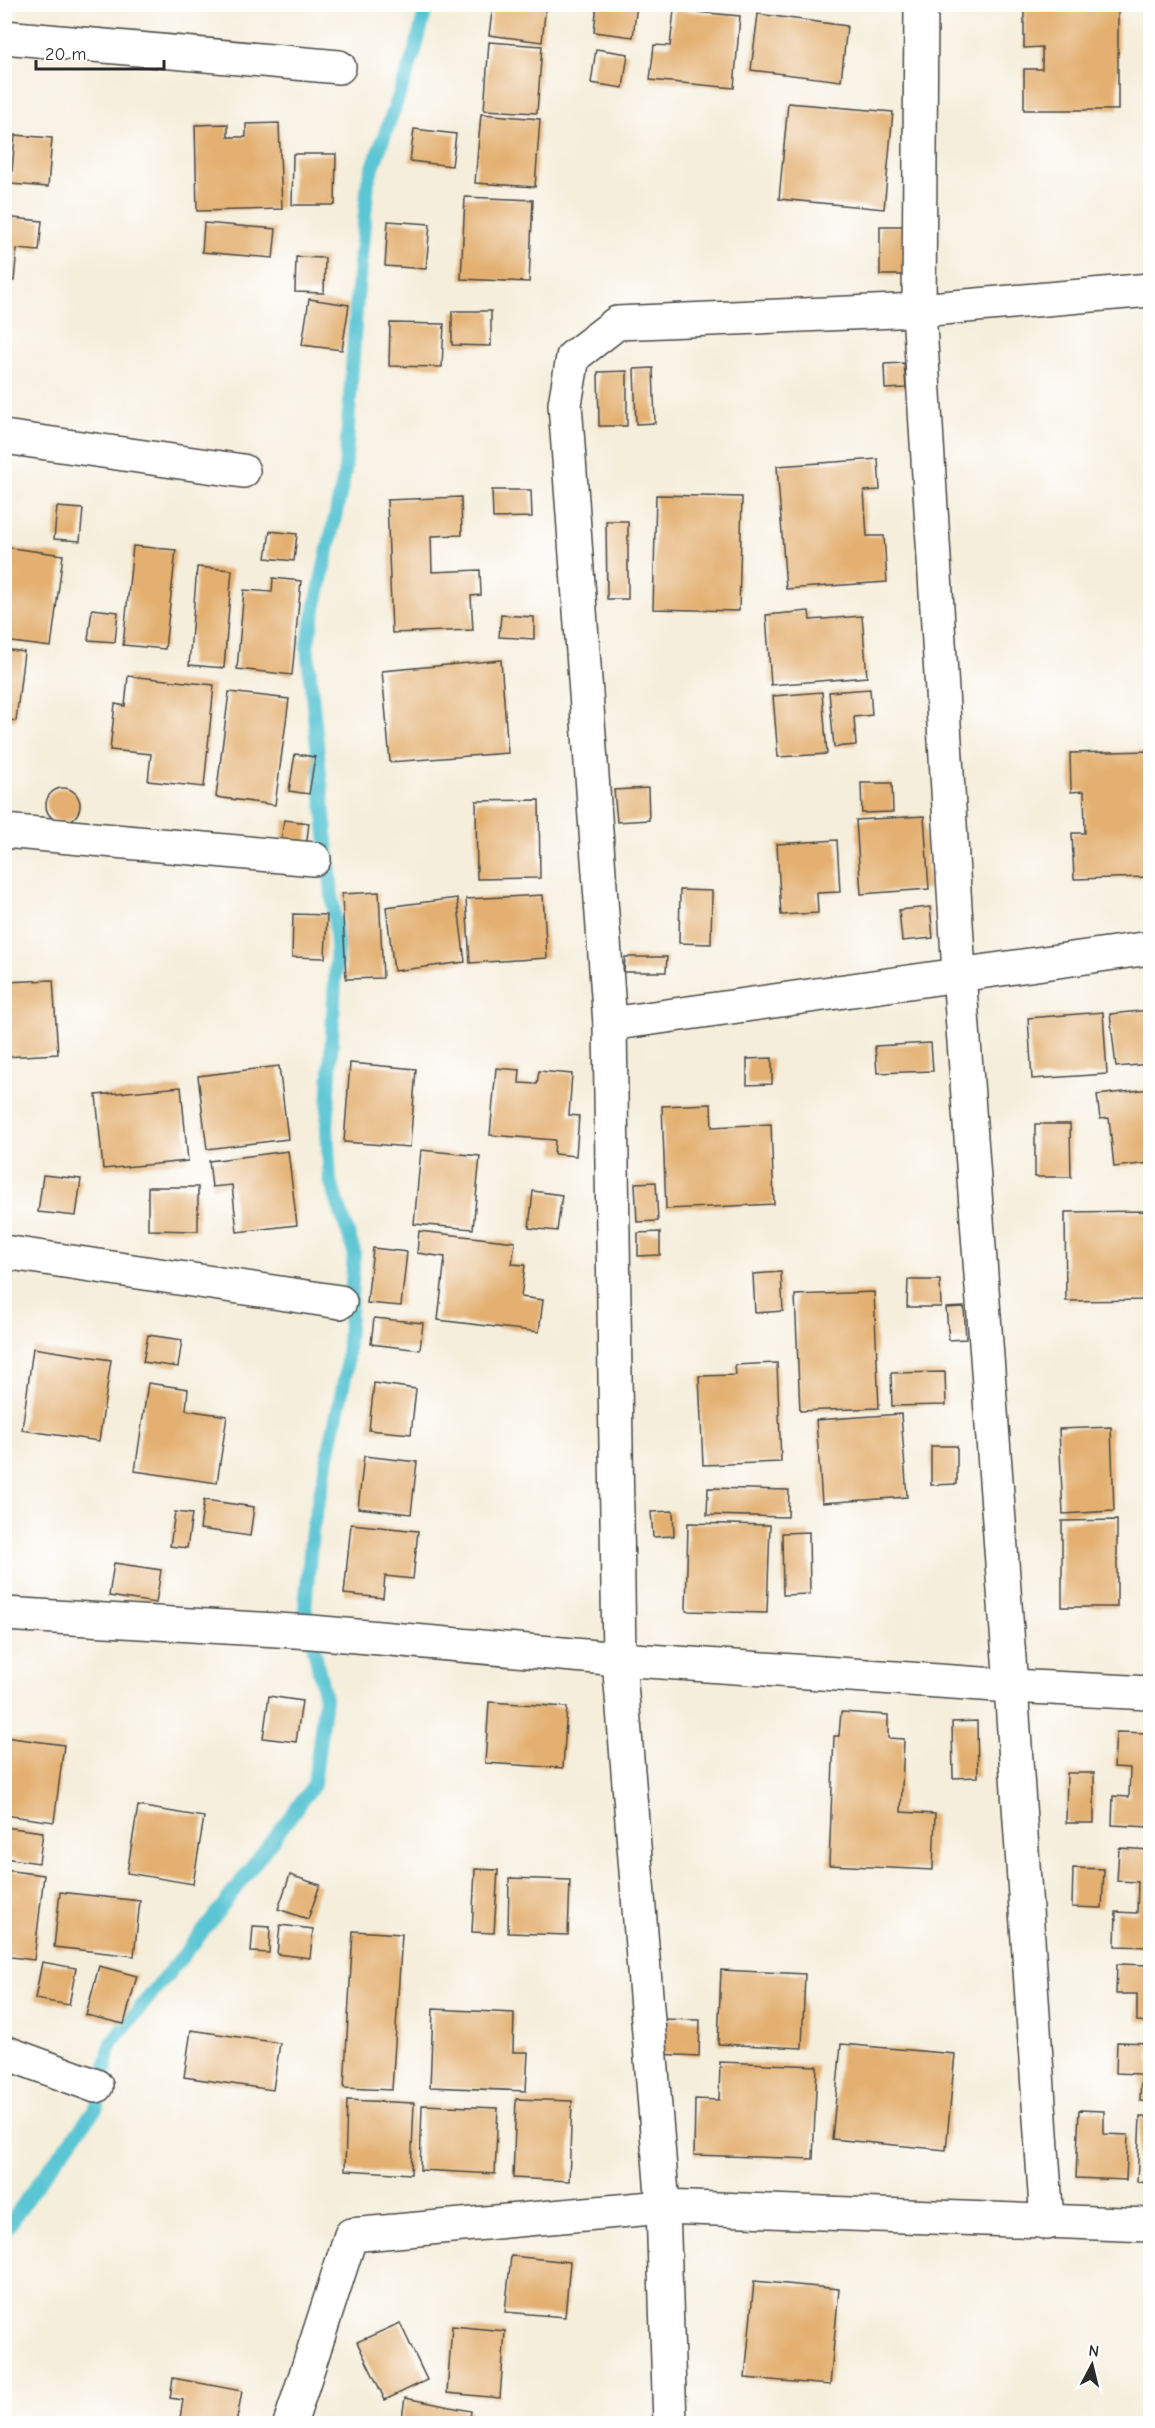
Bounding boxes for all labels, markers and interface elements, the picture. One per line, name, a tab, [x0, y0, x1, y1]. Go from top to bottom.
scale bar	[36, 33, 164, 71]
text: 20 m	[45, 44, 86, 65]
north arrow	[1062, 2335, 1122, 2395]
text: N	[1087, 2342, 1100, 2361]

